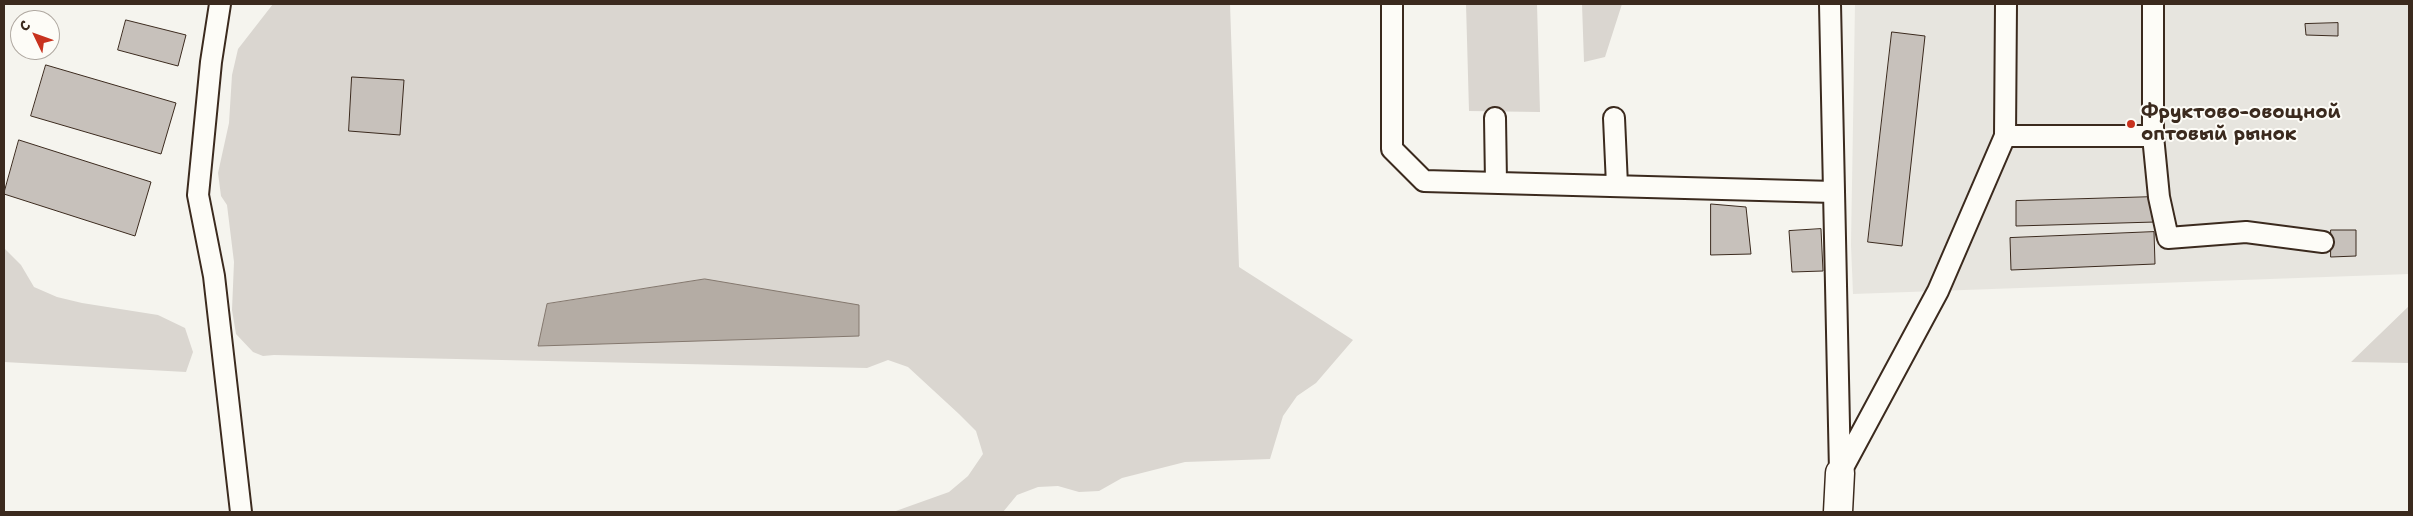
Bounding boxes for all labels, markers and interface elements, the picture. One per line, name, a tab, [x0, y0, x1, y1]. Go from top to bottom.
north arrow	[10, 10, 60, 60]
text: С	[15, 16, 34, 35]
place label: Фруктово-овощной оптовый рынок	[2141, 102, 2341, 146]
marker: Фруктово-овощной оптовый рынок	[2125, 118, 2137, 130]

